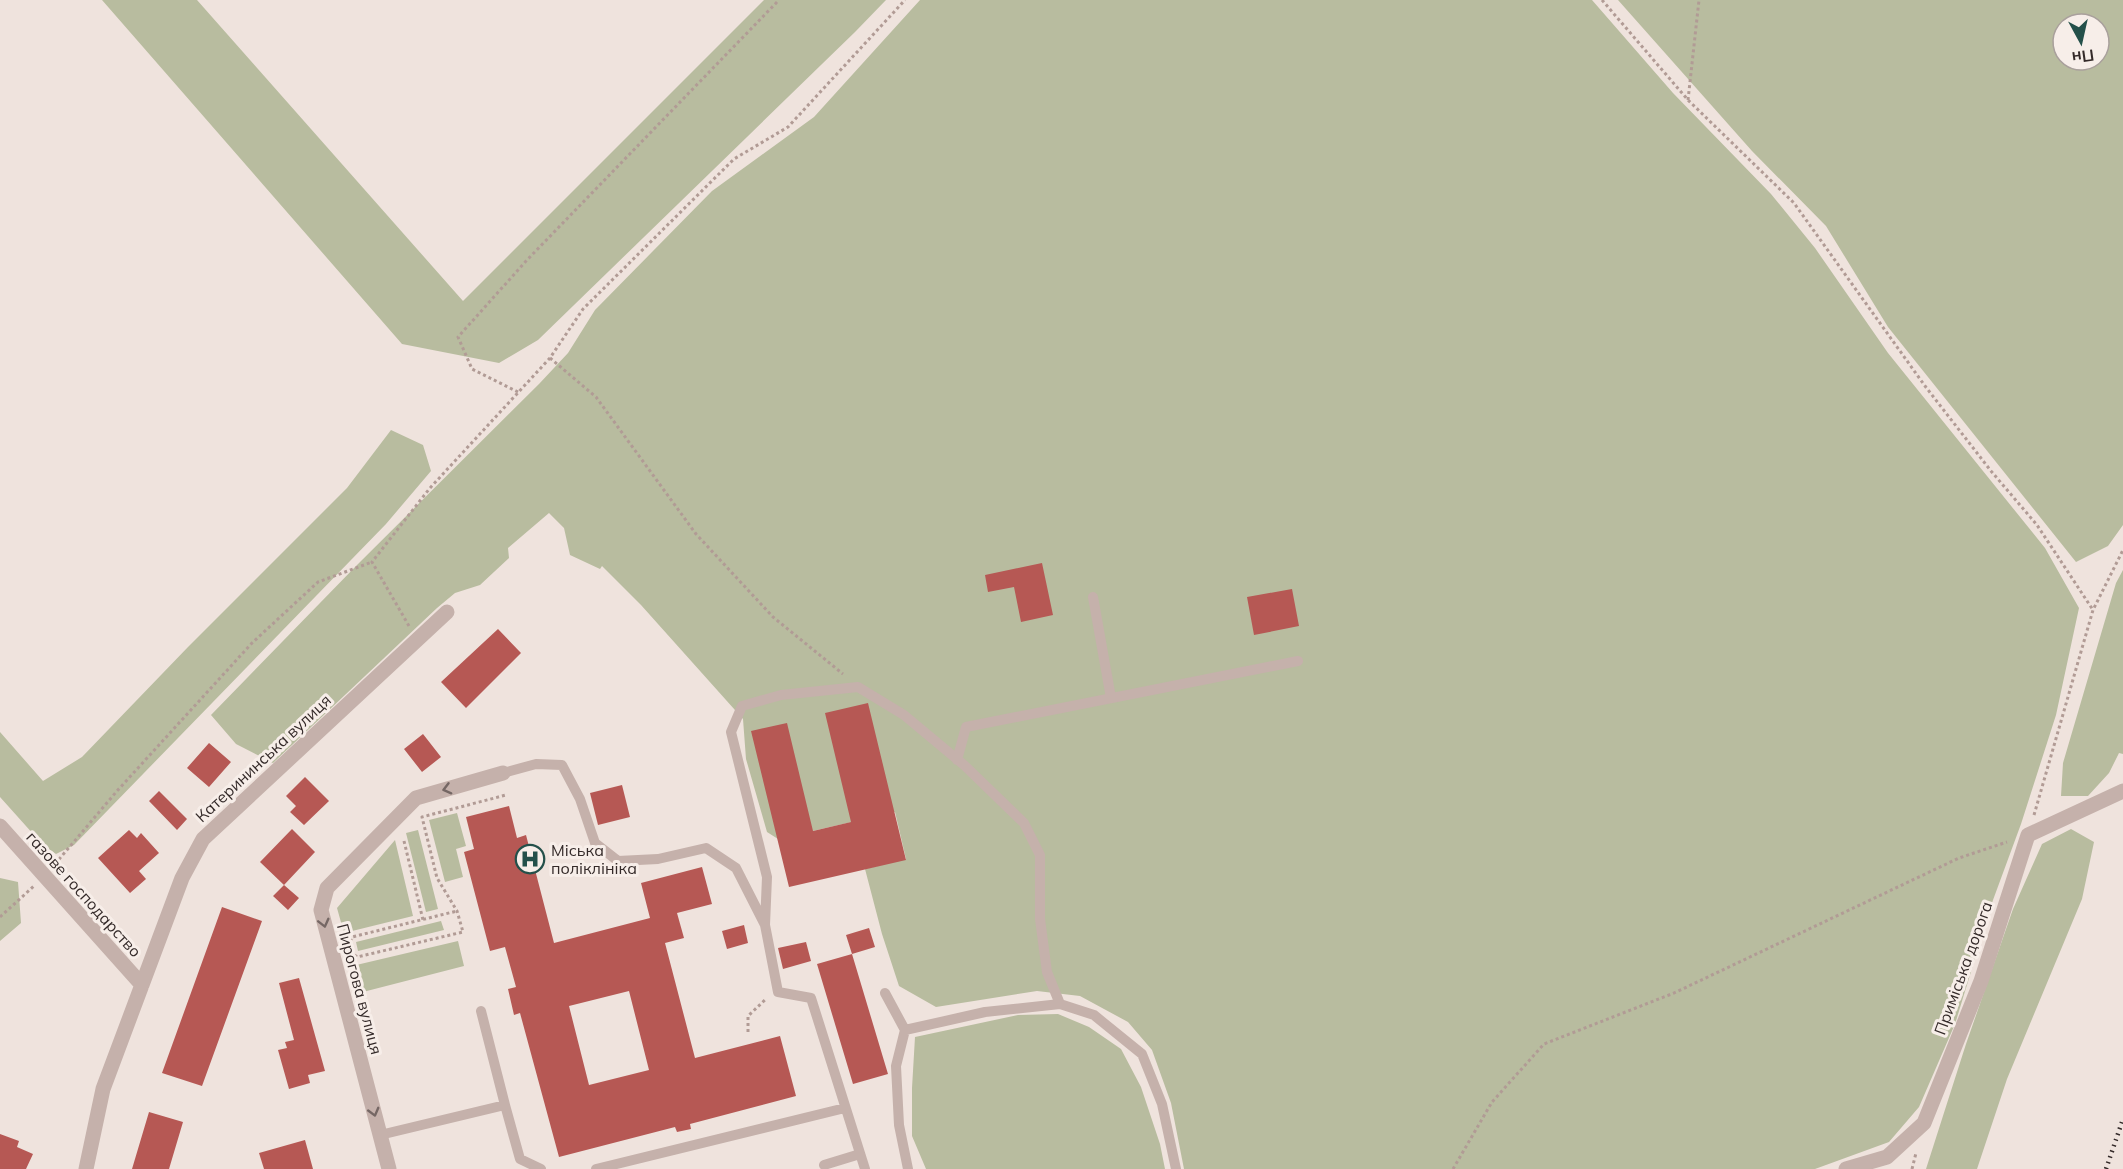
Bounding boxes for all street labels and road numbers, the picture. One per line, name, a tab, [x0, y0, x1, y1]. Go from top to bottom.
street label: Катерининська вулиця	[191, 690, 335, 826]
street label: газове господарство	[22, 827, 146, 961]
street label: Приміська дорога	[1930, 899, 1996, 1037]
street label: Пирогова вулиця	[333, 921, 387, 1057]

